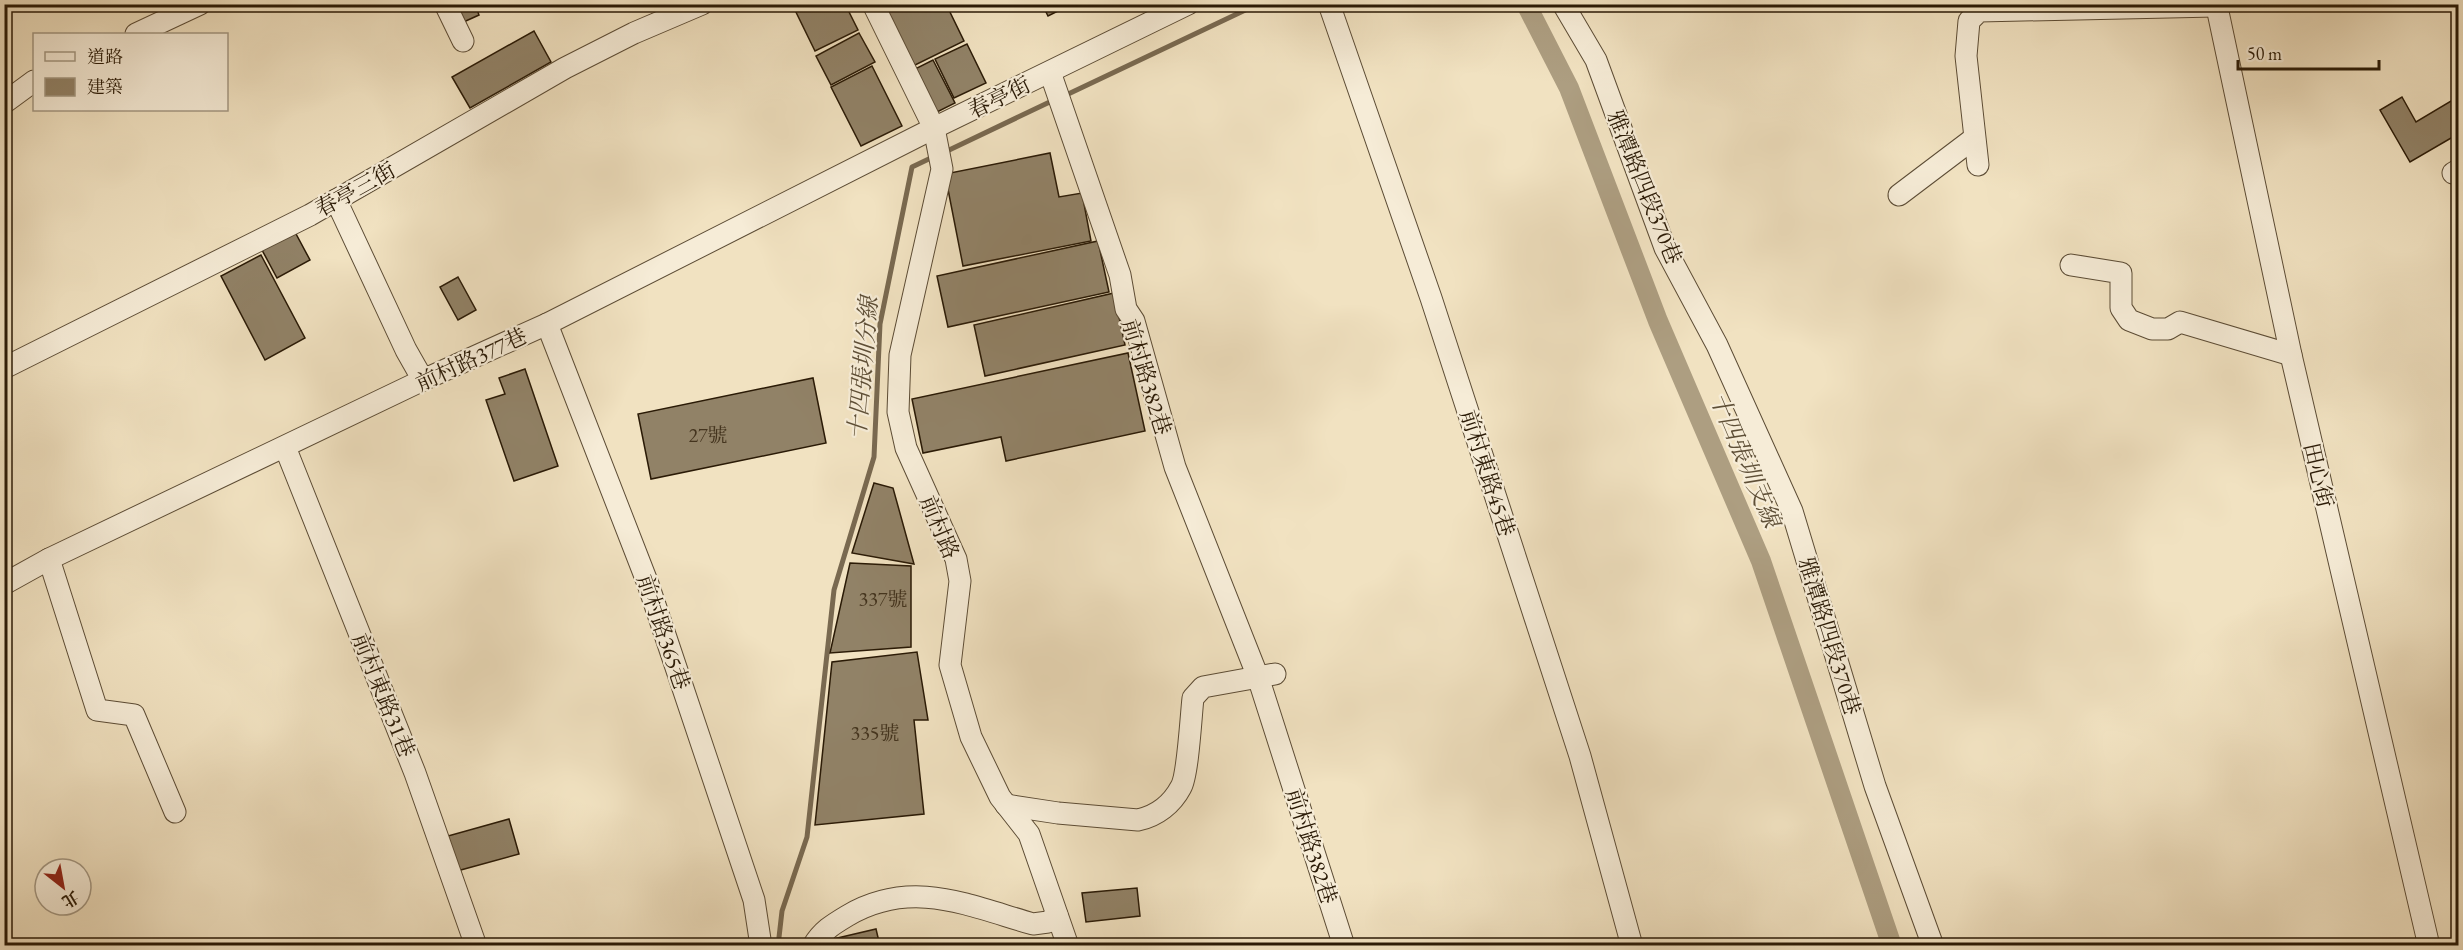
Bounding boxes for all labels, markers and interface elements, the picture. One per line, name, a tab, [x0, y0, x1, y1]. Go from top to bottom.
legend	[33, 33, 228, 111]
scale bar	[2238, 33, 2379, 71]
text: 50 m	[2247, 42, 2282, 65]
text: 道路	[87, 45, 123, 68]
street label: 春亭街	[963, 70, 1035, 125]
text: 建築	[87, 75, 123, 98]
street label: 雅潭路四段370巷	[1600, 106, 1689, 269]
street label: 春亭三街	[310, 155, 401, 223]
water label: 十四張圳分線	[841, 292, 884, 441]
street label: 前村路382巷	[1115, 316, 1178, 439]
street label: 前村路377巷	[411, 321, 532, 398]
water label: 十四張圳支線	[1703, 387, 1789, 535]
street label: 前村東路45巷	[1453, 406, 1522, 540]
house number: 27號	[688, 422, 728, 448]
street label: 田心街	[2297, 440, 2340, 511]
street label: 前村路	[913, 491, 966, 563]
street label: 雅潭路四段370巷	[1792, 554, 1867, 719]
street label: 前村路365巷	[630, 571, 697, 693]
house number: 337號	[859, 586, 907, 612]
street label: 前村東路31巷	[346, 629, 422, 761]
house number: 335號	[851, 720, 899, 746]
street label: 前村路382巷	[1279, 785, 1344, 908]
north arrow	[33, 857, 93, 917]
text: 北	[58, 886, 83, 913]

